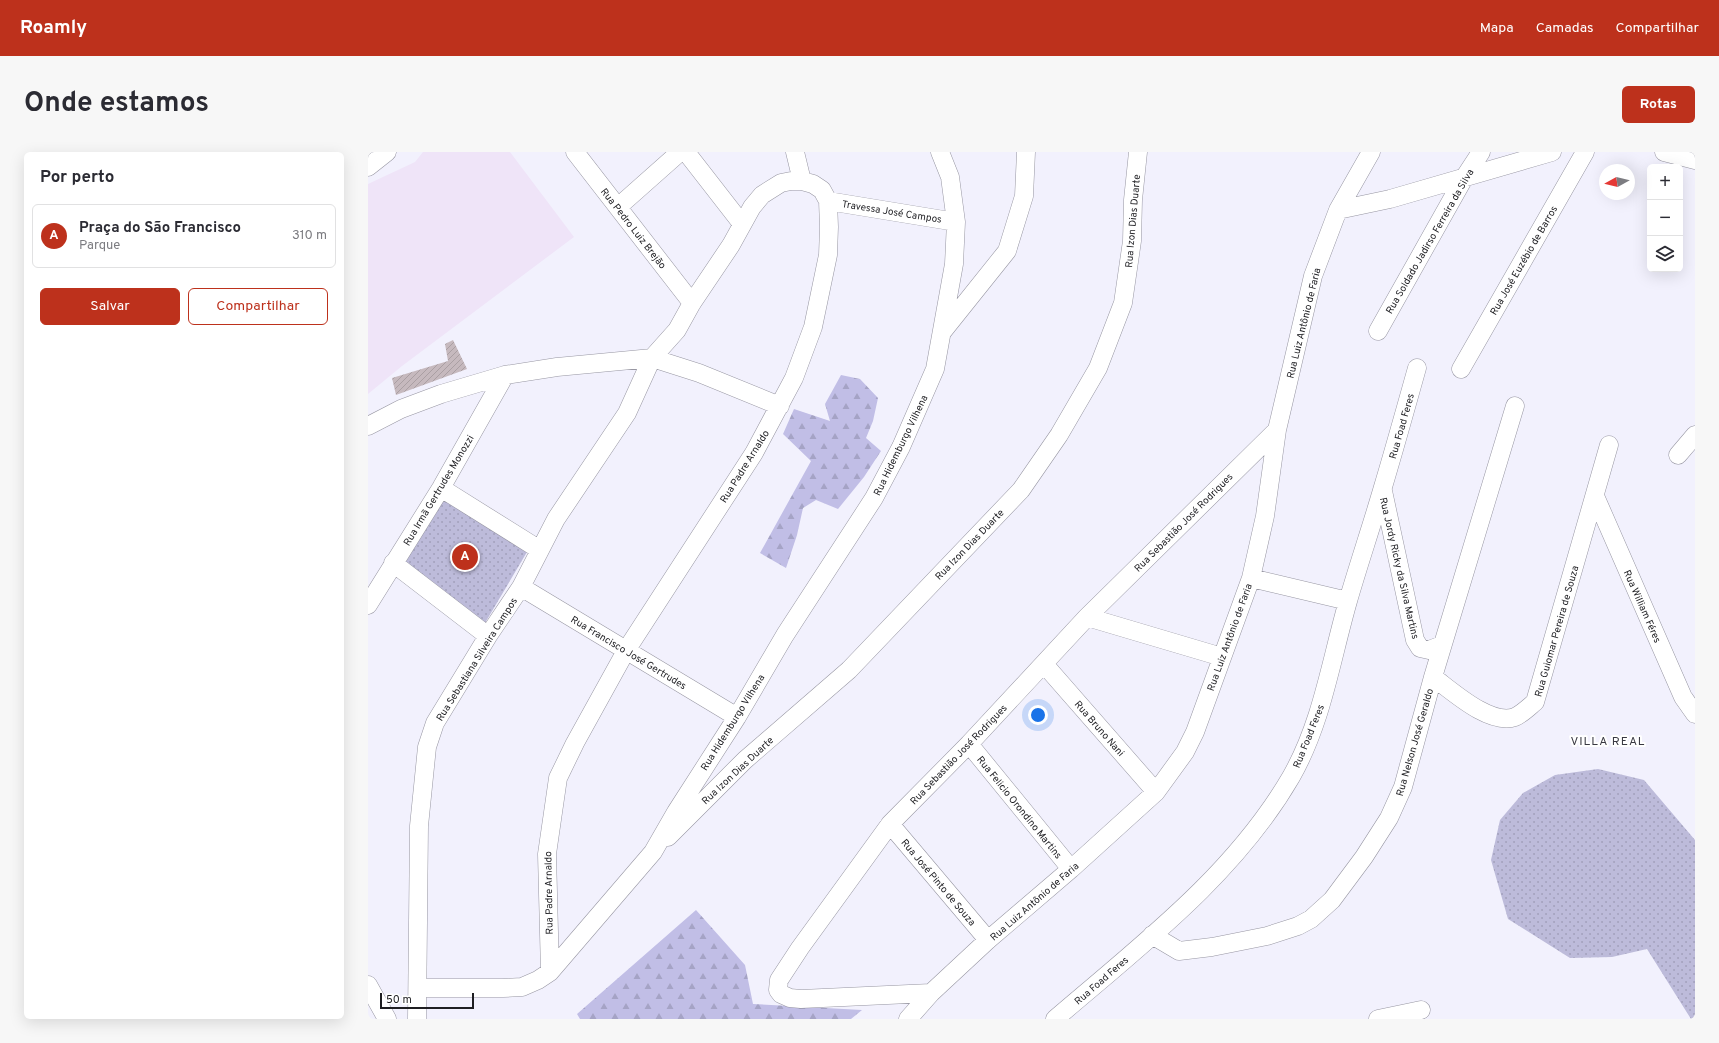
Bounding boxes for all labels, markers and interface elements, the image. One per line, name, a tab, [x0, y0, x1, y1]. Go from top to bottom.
text: Roamly	[20, 16, 87, 40]
text: Mapa	[1480, 20, 1514, 37]
text: Camadas	[1536, 20, 1594, 37]
text: Compartilhar	[1616, 20, 1699, 37]
text: Onde estamos	[24, 86, 209, 122]
button: Rotas	[1622, 86, 1695, 123]
north arrow	[1599, 164, 1635, 200]
map controls	[1647, 164, 1683, 272]
button: +	[1647, 164, 1683, 200]
text: Por perto	[40, 167, 114, 189]
street label: Rua Soldado Jadirso Ferreira da Silva	[1383, 167, 1477, 317]
street label: Rua Izon Dias Duarte	[1123, 174, 1144, 268]
street label: Rua Pedro Luiz Brejão	[597, 186, 669, 272]
street label: Travessa José Campos	[841, 198, 943, 227]
button: −	[1647, 200, 1683, 236]
street label: Rua José Euzébio de Barros	[1488, 203, 1561, 318]
text: Praça do São Francisco	[79, 219, 241, 238]
text: A	[49, 228, 59, 244]
text: 310 m	[292, 228, 327, 244]
button: layers	[1647, 236, 1683, 272]
text: Parque	[79, 238, 120, 254]
street label: Rua Luiz Antônio de Faria	[1284, 267, 1324, 380]
button: Salvar	[40, 288, 180, 325]
button: Compartilhar	[188, 288, 328, 325]
street label: Rua Foad Feres	[1387, 392, 1418, 461]
street label: Rua Hidemburgo Vilhena	[871, 393, 931, 498]
street label: Rua Padre Arnaldo	[718, 428, 773, 506]
street label: Rua Irmã Gertrudes Monozzi	[401, 433, 478, 549]
street label: Rua Sebastião José Rodrigues	[1132, 471, 1236, 575]
street label: Rua Jordy Ricky da Silva Martins	[1376, 496, 1421, 641]
street label: Rua Izon Dias Duarte	[933, 507, 1007, 583]
pin: A	[452, 542, 478, 572]
street label: Rua Guiomar Pereira de Souza	[1532, 564, 1582, 699]
street label: Rua William Féres	[1620, 568, 1664, 645]
street label: Rua Luiz Antônio de Faria	[1205, 582, 1256, 693]
street label: Rua Sebastiana Silveira Campos	[434, 595, 521, 724]
street label: Rua Francisco José Gertrudes	[568, 614, 689, 693]
street label: Rua Hidemburgo Vilhena	[698, 672, 768, 773]
street label: Rua Nelson José Geraldo	[1394, 687, 1437, 798]
street label: Rua Bruno Nani	[1071, 698, 1127, 760]
street label: Rua Sebastião José Rodrigues	[908, 702, 1011, 808]
street label: Rua Foad Feres	[1291, 702, 1328, 770]
your location	[1028, 705, 1048, 725]
street label: Rua Izon Dias Duarte	[699, 734, 777, 808]
district label: VILLA REAL	[1570, 734, 1646, 750]
street label: Rua Felicio Orondino Martins	[973, 754, 1064, 862]
street label: Rua José Pinto de Souza	[898, 837, 978, 929]
street label: Rua Padre Arnaldo	[542, 851, 557, 935]
street label: Rua Luiz Antônio de Faria	[988, 860, 1082, 944]
street label: Rua Foad Feres	[1072, 954, 1132, 1008]
scale bar	[380, 991, 474, 1010]
text: 50 m	[386, 993, 412, 1007]

